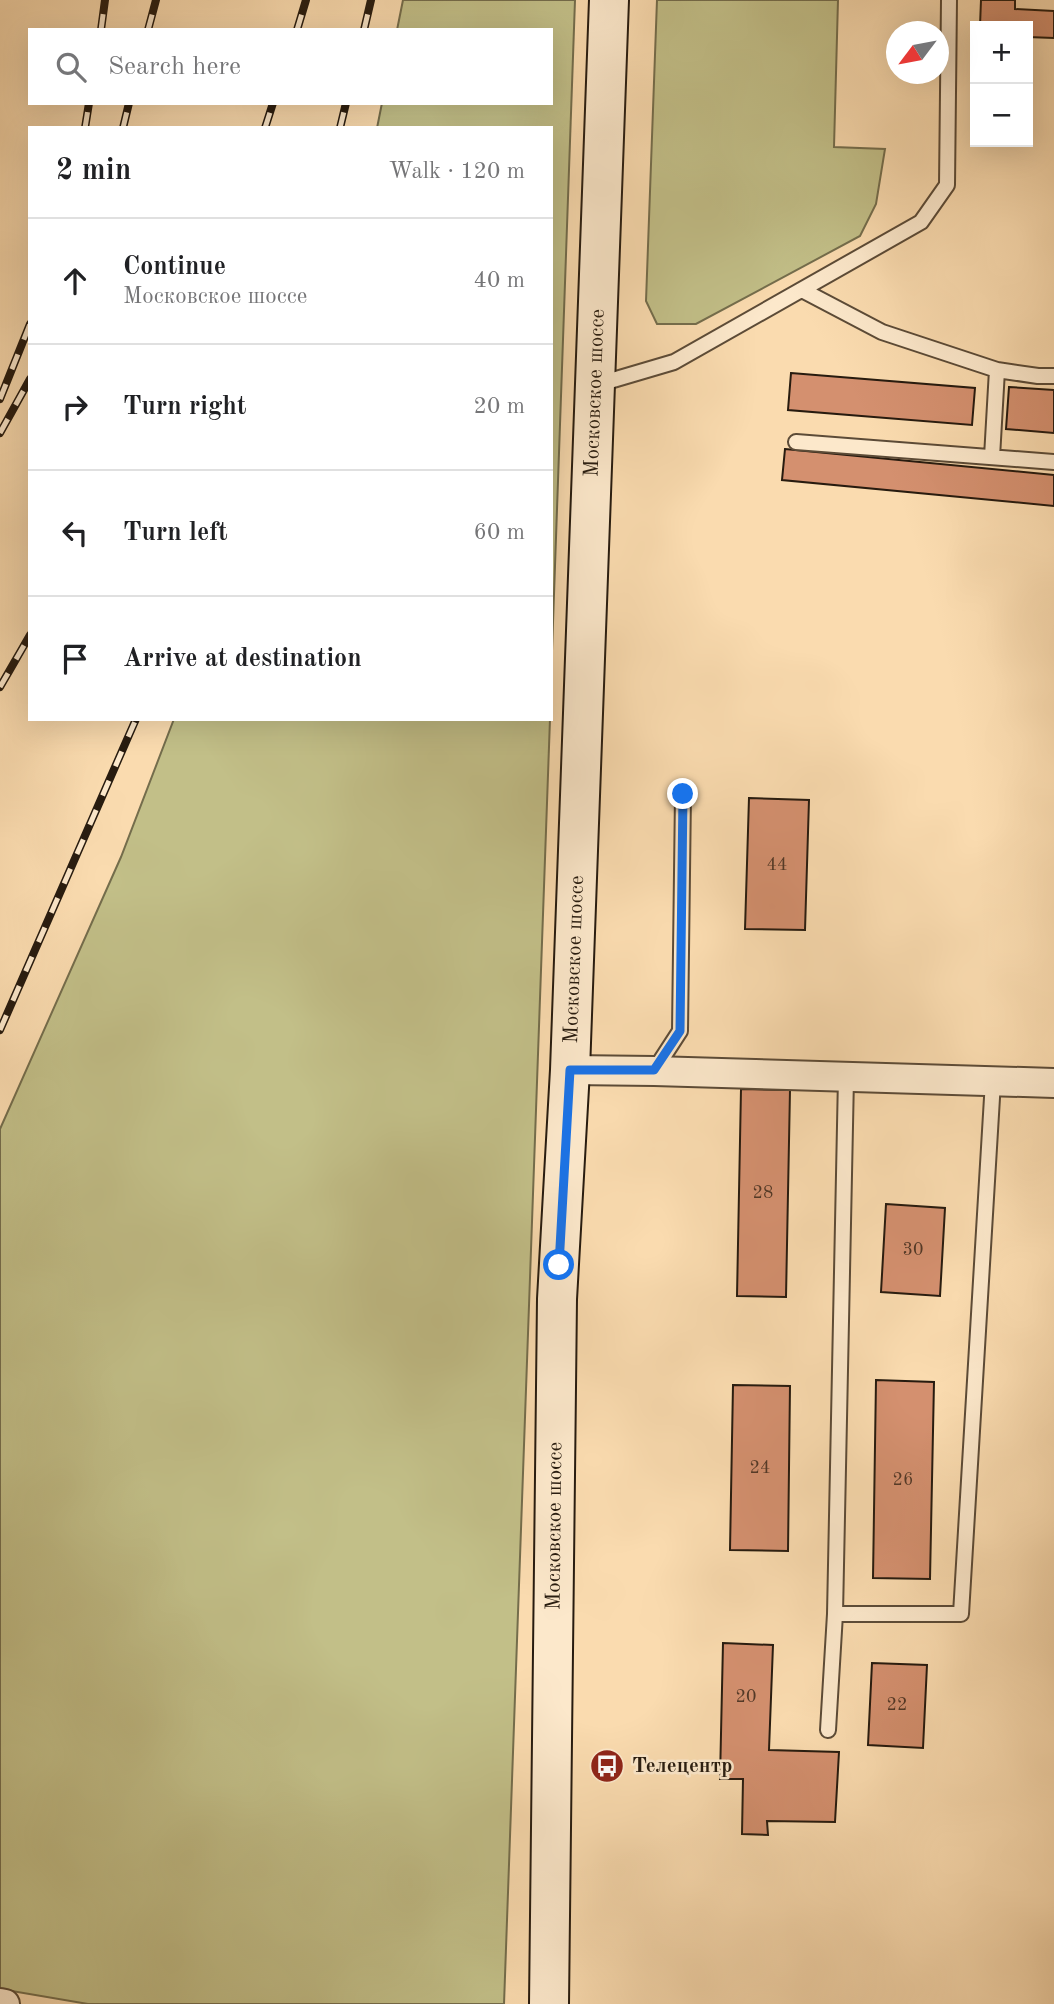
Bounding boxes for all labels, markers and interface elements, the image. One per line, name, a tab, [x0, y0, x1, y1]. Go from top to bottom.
north arrow	[886, 21, 949, 84]
map controls	[970, 21, 1033, 147]
button: +	[970, 21, 1033, 84]
search box	[28, 28, 553, 105]
icon: search	[52, 48, 90, 86]
text: Search here	[108, 54, 241, 80]
button: −	[970, 84, 1033, 147]
text: 2 min	[56, 156, 131, 186]
text: Walk · 120 m	[389, 160, 525, 183]
text: Continue	[123, 254, 226, 280]
icon: ahead	[56, 262, 94, 300]
text: 40 m	[474, 269, 525, 292]
text: Московское шоссе	[123, 285, 307, 308]
street label: Московское шоссе	[581, 308, 608, 477]
icon: right	[56, 388, 94, 426]
text: Turn right	[123, 394, 246, 420]
text: 20 m	[474, 395, 525, 418]
icon: left	[56, 514, 94, 552]
text: Turn left	[123, 520, 228, 546]
text: 60 m	[474, 521, 525, 544]
icon: arrive	[56, 640, 94, 678]
text: Arrive at destination	[123, 646, 362, 672]
route end	[667, 778, 698, 809]
house number: 44	[767, 856, 787, 874]
street label: Московское шоссе	[560, 875, 588, 1044]
house number: 28	[753, 1184, 773, 1202]
house number: 30	[903, 1241, 923, 1259]
route start	[543, 1249, 574, 1280]
street label: Московское шоссе	[543, 1442, 566, 1610]
house number: 24	[750, 1459, 770, 1477]
house number: 26	[893, 1471, 913, 1489]
house number: 20	[736, 1688, 756, 1706]
house number: 22	[887, 1696, 907, 1714]
bus stop icon: Телецентр	[588, 1747, 626, 1785]
place label: Телецентр	[632, 1756, 732, 1777]

